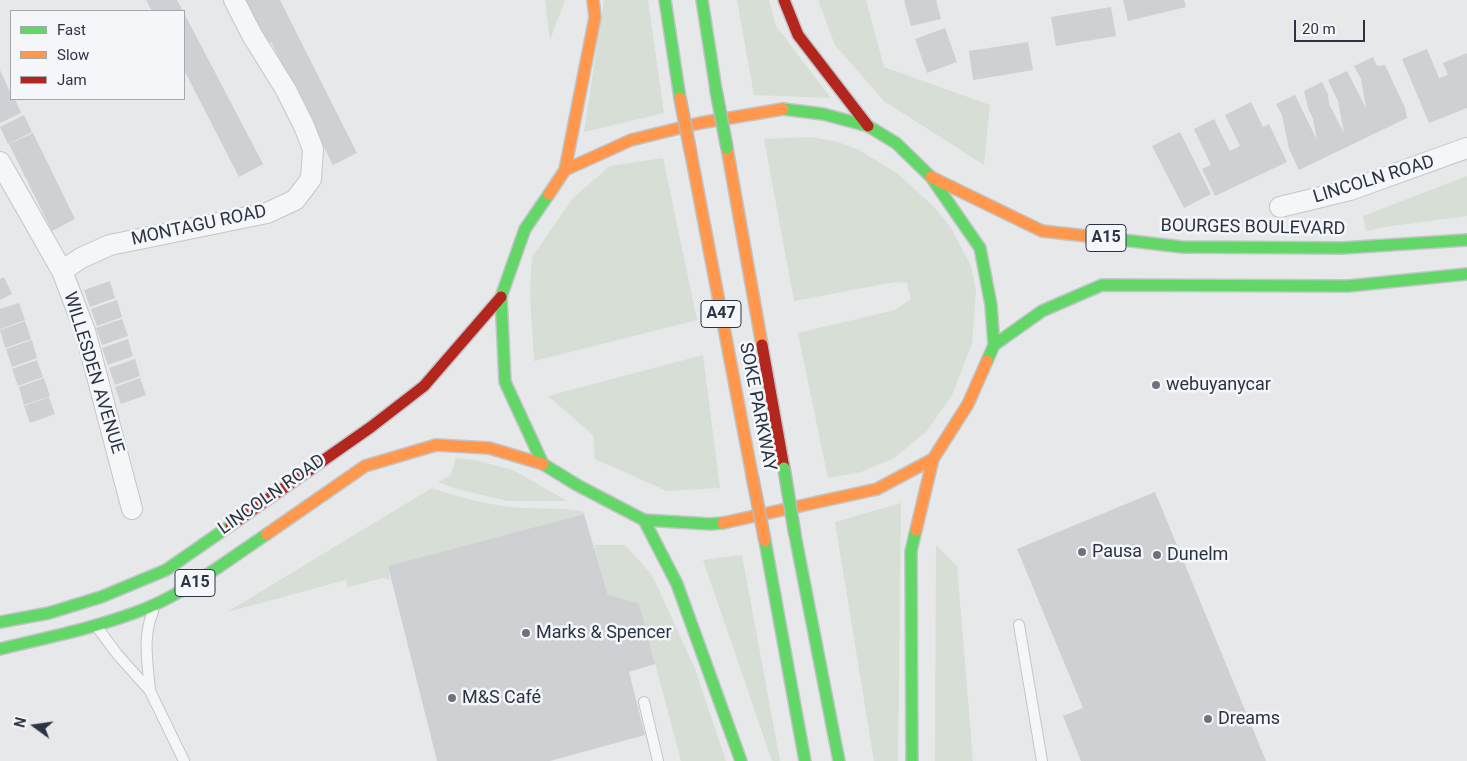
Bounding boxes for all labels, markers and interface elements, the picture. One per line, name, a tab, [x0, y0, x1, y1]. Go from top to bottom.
legend	[10, 10, 185, 100]
scale bar	[1297, 10, 1368, 42]
text: 20 m	[1302, 20, 1336, 38]
text: Fast	[57, 21, 86, 39]
text: Slow	[57, 46, 89, 64]
text: Jam	[57, 71, 87, 89]
street label: LINCOLN ROAD	[1311, 151, 1437, 209]
street label: MONTAGU ROAD	[129, 201, 269, 251]
street label: BOURGES BOULEVARD	[1161, 216, 1345, 240]
road number: A15	[1086, 224, 1126, 252]
street label: WILLESDEN AVENUE	[58, 290, 128, 456]
road number: A47	[701, 300, 741, 328]
street label: SOKE PARKWAY	[734, 341, 780, 473]
place label: webuyanycar	[1166, 374, 1271, 396]
marker: webuyanycar	[1150, 379, 1162, 391]
street label: LINCOLN ROAD	[214, 450, 330, 540]
place label: Pausa	[1092, 541, 1142, 563]
place label: Dunelm	[1167, 544, 1228, 566]
marker: Pausa	[1076, 546, 1088, 558]
marker: Dunelm	[1151, 549, 1163, 561]
road number: A15	[175, 570, 215, 596]
place label: Marks & Spencer	[536, 622, 671, 644]
marker: Marks & Spencer	[520, 627, 532, 639]
place label: M&S Café	[462, 687, 541, 709]
marker: M&S Café	[446, 692, 458, 704]
north arrow	[10, 701, 60, 751]
place label: Dreams	[1218, 708, 1280, 730]
marker: Dreams	[1202, 713, 1214, 725]
text: N	[11, 716, 29, 729]

